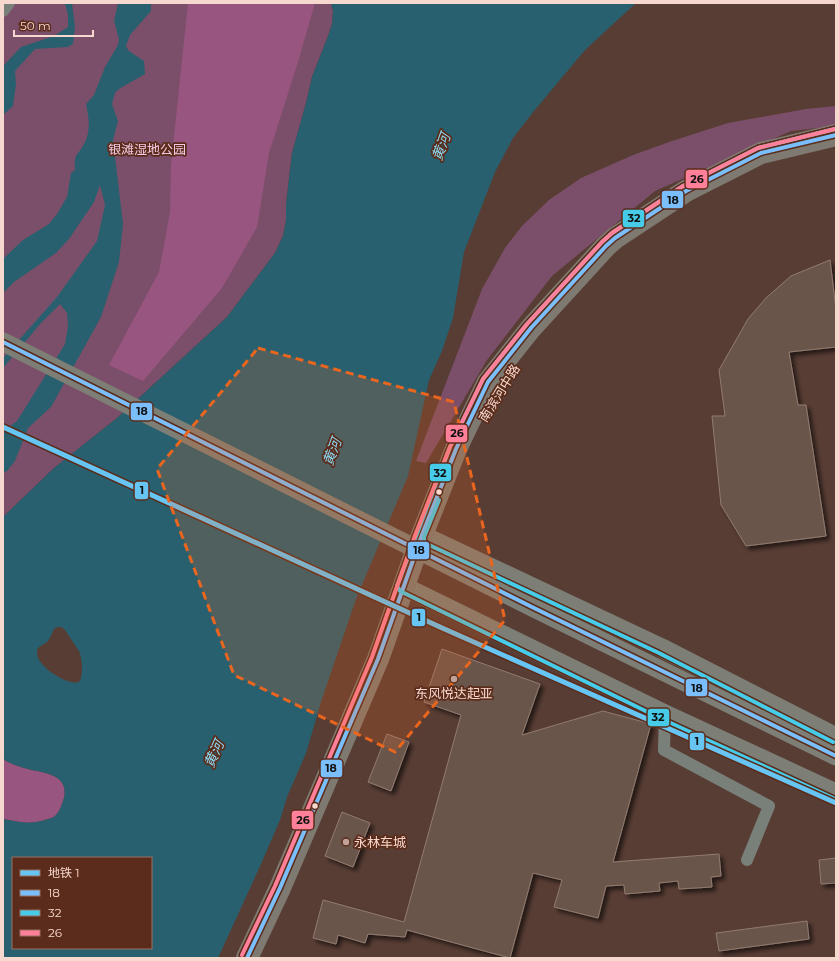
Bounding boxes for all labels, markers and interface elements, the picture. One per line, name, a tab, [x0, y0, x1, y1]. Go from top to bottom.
scale bar	[14, 12, 93, 38]
text: 50 m	[20, 18, 51, 33]
water label: 黄河	[428, 128, 455, 163]
park label: 银滩湿地公园	[108, 141, 186, 157]
line badge: 26	[685, 169, 708, 189]
text: 26	[690, 172, 704, 186]
line badge: 18	[661, 190, 684, 209]
text: 18	[667, 193, 679, 207]
line badge: 32	[622, 209, 645, 228]
text: 32	[627, 211, 641, 225]
street label: 南滨河中路	[475, 361, 523, 425]
line badge: 18	[130, 402, 153, 421]
text: 18	[136, 404, 148, 418]
line badge: 26	[445, 424, 468, 443]
text: 26	[450, 426, 464, 440]
water label: 黄河	[319, 433, 346, 468]
line badge: 32	[429, 463, 452, 482]
text: 32	[433, 466, 447, 480]
line badge: 1	[134, 481, 149, 500]
text: 1	[140, 483, 144, 497]
unlabelled marker	[434, 487, 444, 497]
line badge: 18	[407, 541, 430, 560]
text: 18	[413, 543, 425, 557]
line badge: 1	[411, 608, 426, 627]
text: 1	[417, 610, 421, 624]
marker: 东风悦达起亚	[449, 674, 459, 684]
line badge: 18	[685, 678, 708, 697]
text: 18	[691, 681, 703, 695]
place label: 东风悦达起亚	[415, 685, 493, 701]
line badge: 32	[647, 708, 670, 727]
text: 32	[651, 710, 665, 724]
line badge: 1	[689, 732, 705, 751]
text: 1	[695, 734, 699, 748]
water label: 黄河	[200, 735, 229, 770]
line badge: 18	[320, 759, 343, 778]
text: 18	[325, 761, 337, 775]
unlabelled marker	[310, 801, 320, 811]
line badge: 26	[291, 810, 314, 830]
text: 26	[296, 813, 310, 827]
place label: 永林车城	[354, 834, 406, 850]
marker: 永林车城	[341, 837, 351, 847]
legend	[12, 857, 152, 949]
text: 地铁 1	[48, 865, 79, 880]
text: 18	[48, 885, 60, 900]
text: 32	[48, 905, 62, 920]
text: 26	[48, 925, 62, 940]

